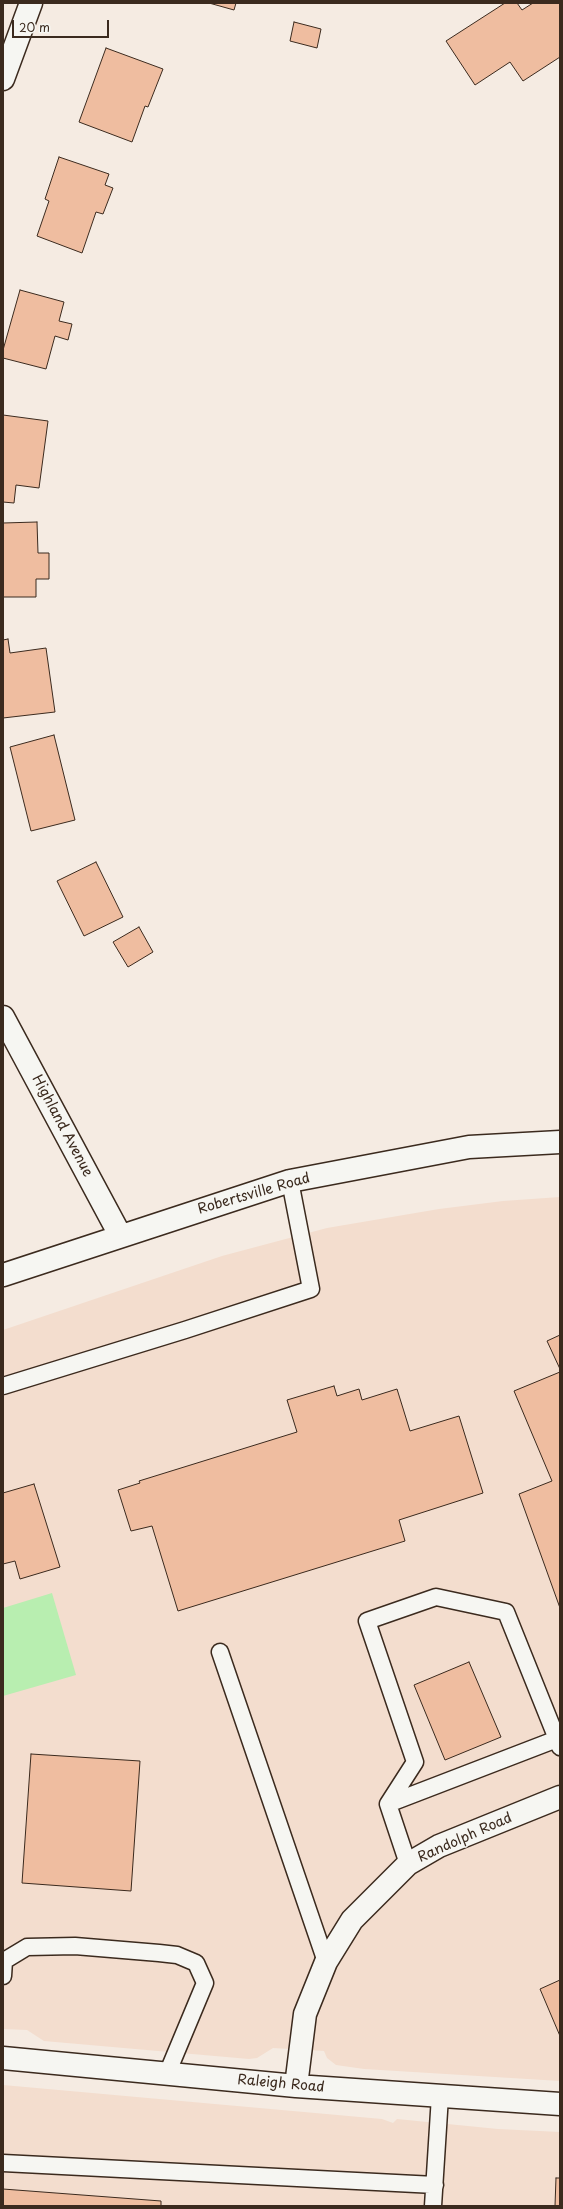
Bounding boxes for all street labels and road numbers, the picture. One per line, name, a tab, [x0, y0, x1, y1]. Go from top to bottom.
street label: Highland Avenue	[28, 1072, 96, 1180]
street label: Robertsville Road	[196, 1170, 312, 1218]
street label: Randolph Road	[415, 1810, 515, 1866]
street label: Raleigh Road	[237, 2072, 325, 2096]

